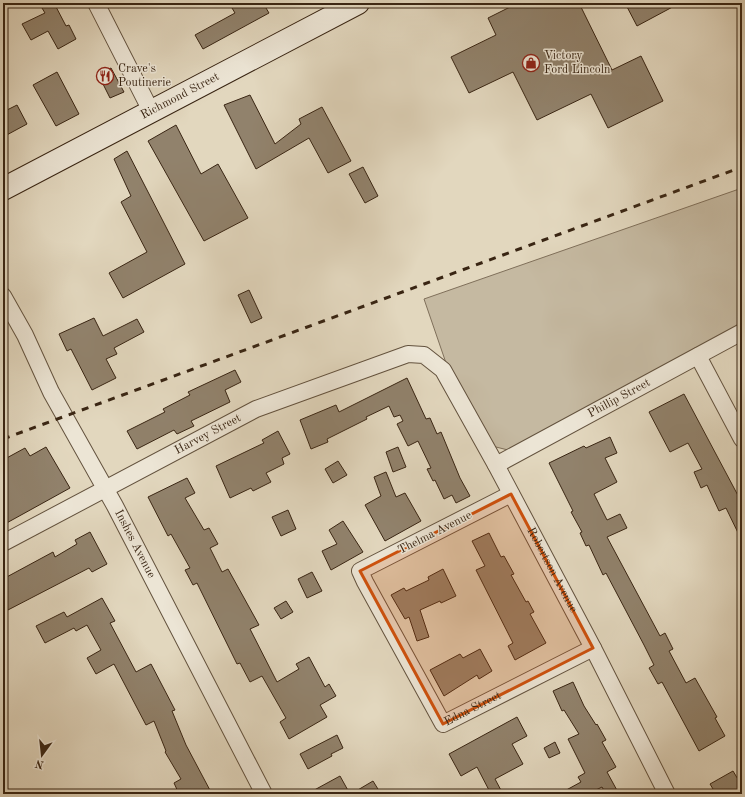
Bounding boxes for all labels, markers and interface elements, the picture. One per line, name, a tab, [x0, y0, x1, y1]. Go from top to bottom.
place label: Victory Ford Lincoln	[544, 50, 611, 76]
shop icon: Victory Ford Lincoln	[521, 53, 541, 73]
place label: Crave's Poutinerie	[118, 63, 171, 89]
restaurant icon: Crave's Poutinerie	[95, 66, 115, 86]
street label: Richmond Street	[139, 71, 222, 122]
street label: Phillip Street	[586, 377, 652, 420]
street label: Harvey Street	[173, 412, 243, 457]
street label: Inshes Avenue	[112, 508, 158, 581]
street label: Thelma Avenue	[396, 509, 474, 557]
street label: Robertson Avenue	[524, 526, 579, 615]
street label: Edna Street	[442, 689, 503, 728]
north arrow	[22, 735, 62, 775]
text: N	[34, 757, 45, 770]

